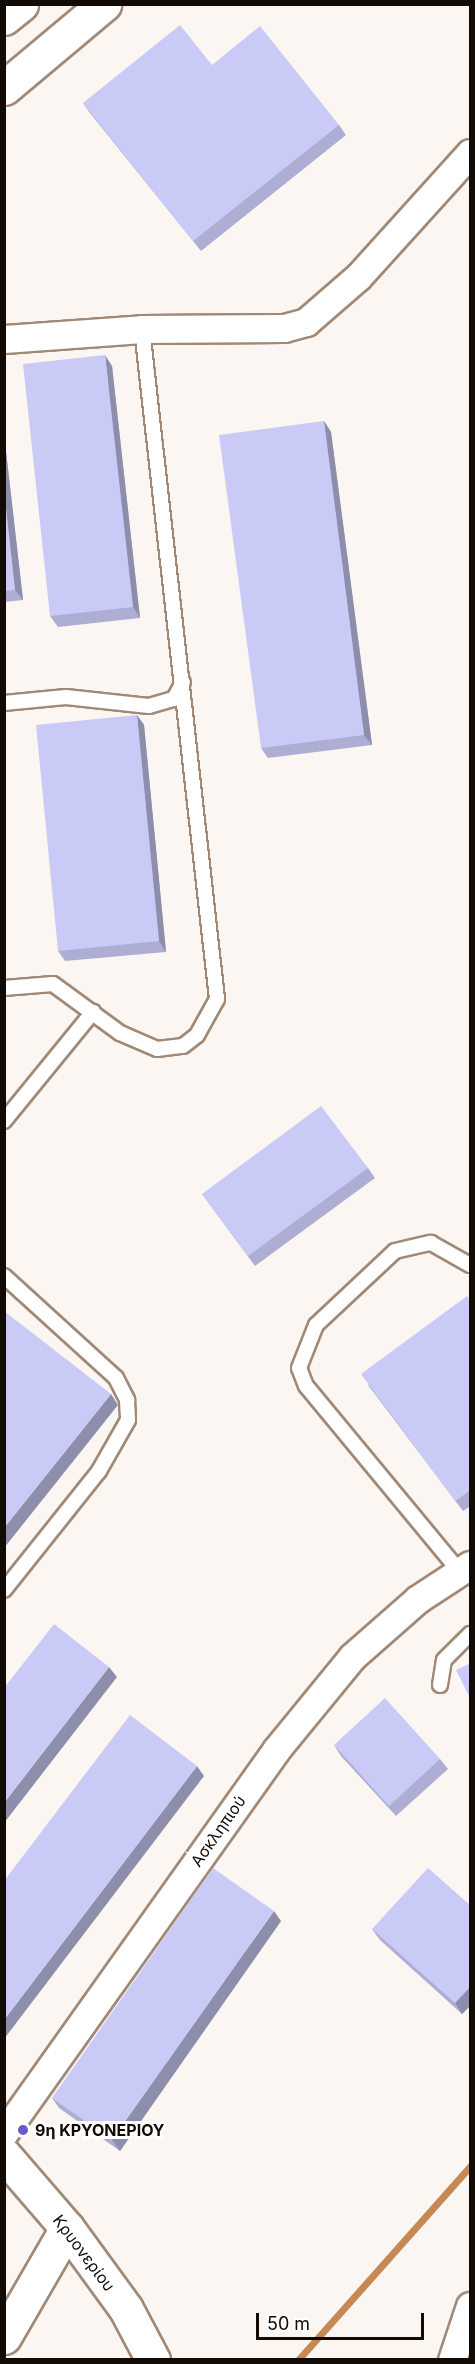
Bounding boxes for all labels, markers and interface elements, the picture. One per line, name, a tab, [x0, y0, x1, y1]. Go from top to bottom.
street label: Ασκληπιού	[187, 1792, 249, 1870]
place label: 9η ΚΡΥΟΝΕΡΙΟΥ	[35, 2120, 164, 2140]
marker: 9η ΚΡΥΟΝΕΡΙΟΥ	[16, 2123, 30, 2137]
street label: Κρυονερίου	[49, 2211, 119, 2295]
scale bar	[259, 2301, 427, 2339]
text: 50 m	[267, 2313, 310, 2334]

